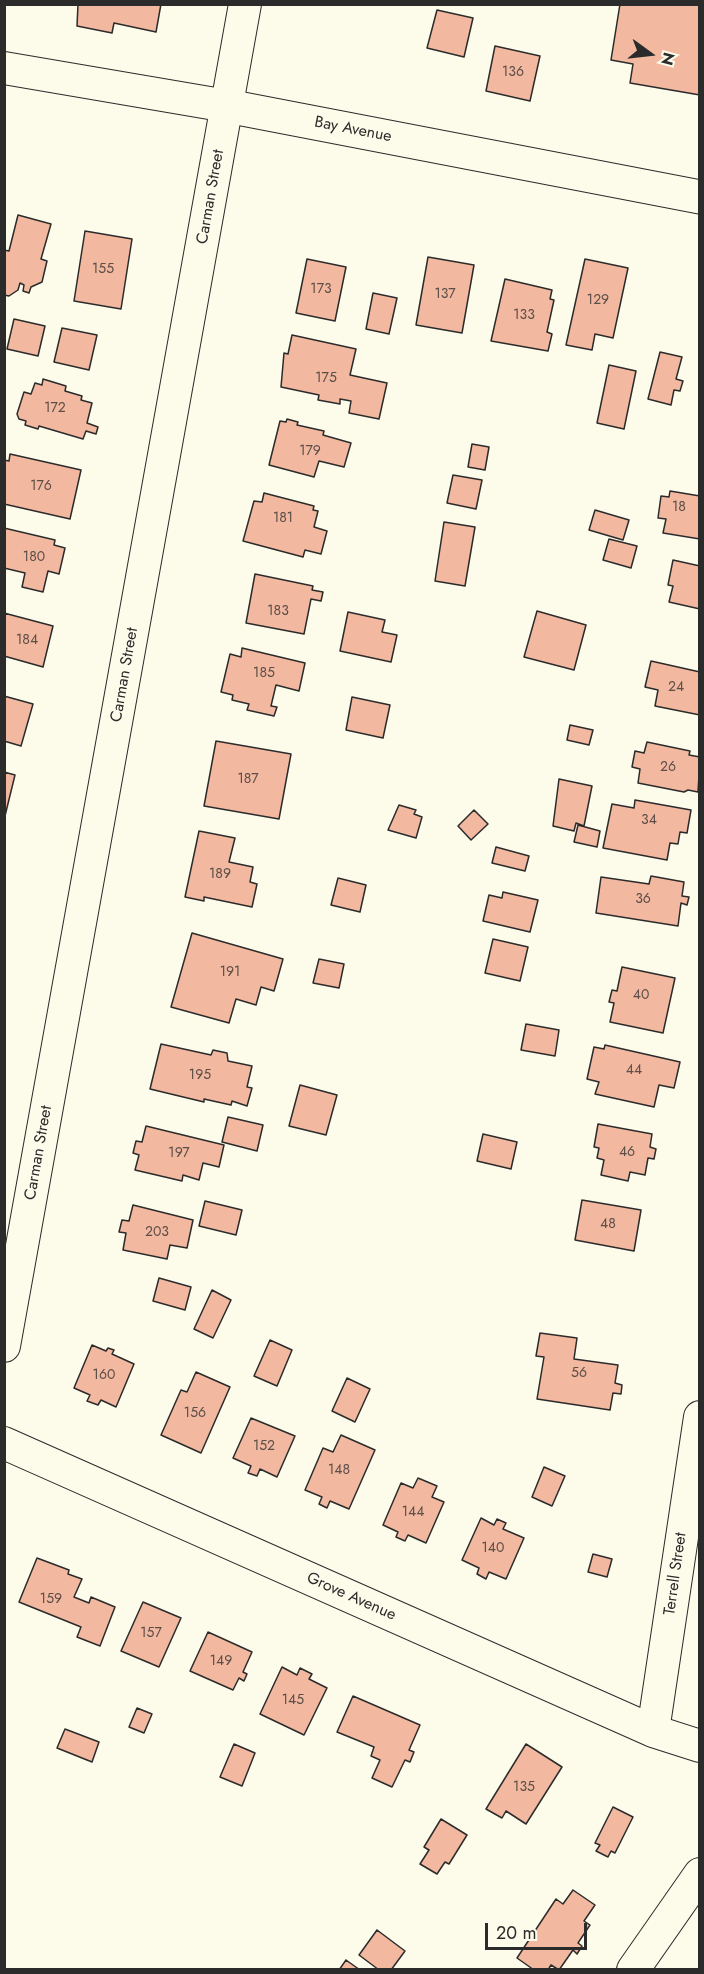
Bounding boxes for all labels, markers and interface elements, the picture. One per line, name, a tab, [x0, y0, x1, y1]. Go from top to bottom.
north arrow	[620, 24, 680, 84]
text: N	[655, 50, 681, 68]
house number: 136	[502, 65, 524, 81]
street label: Bay Avenue	[313, 113, 393, 147]
street label: Carman Street	[193, 148, 229, 246]
house number: 155	[92, 262, 114, 278]
house number: 173	[310, 282, 332, 298]
house number: 137	[434, 287, 456, 303]
house number: 129	[587, 293, 609, 309]
house number: 133	[513, 308, 535, 324]
house number: 175	[315, 371, 337, 387]
house number: 172	[44, 401, 66, 417]
house number: 179	[299, 444, 321, 460]
house number: 176	[30, 479, 52, 495]
house number: 18	[672, 500, 686, 516]
house number: 181	[273, 511, 293, 527]
house number: 180	[23, 550, 45, 566]
house number: 183	[267, 604, 289, 620]
street label: Carman Street	[107, 626, 143, 724]
house number: 184	[16, 633, 38, 649]
house number: 185	[253, 666, 275, 682]
house number: 24	[668, 680, 684, 696]
house number: 26	[660, 760, 676, 776]
house number: 187	[237, 772, 259, 788]
house number: 34	[641, 813, 657, 829]
house number: 189	[209, 867, 231, 883]
house number: 36	[635, 892, 651, 908]
house number: 191	[220, 965, 240, 981]
house number: 40	[633, 988, 649, 1004]
house number: 44	[626, 1063, 642, 1079]
house number: 195	[189, 1068, 211, 1084]
street label: Carman Street	[21, 1104, 57, 1202]
house number: 46	[619, 1145, 635, 1161]
house number: 197	[168, 1146, 190, 1162]
house number: 48	[600, 1217, 616, 1233]
house number: 203	[145, 1225, 169, 1241]
house number: 56	[571, 1366, 587, 1382]
house number: 160	[93, 1368, 115, 1384]
house number: 156	[184, 1406, 206, 1422]
house number: 152	[253, 1439, 275, 1455]
house number: 148	[328, 1463, 350, 1479]
house number: 144	[402, 1505, 424, 1521]
street label: Terrell Street	[661, 1531, 691, 1617]
house number: 140	[482, 1541, 504, 1557]
street label: Grove Avenue	[303, 1569, 399, 1625]
house number: 159	[40, 1592, 62, 1608]
house number: 157	[140, 1626, 162, 1642]
house number: 149	[210, 1654, 232, 1670]
house number: 145	[282, 1693, 304, 1709]
house number: 135	[513, 1780, 535, 1796]
scale bar	[488, 1911, 590, 1949]
text: 20 m	[496, 1920, 536, 1946]

